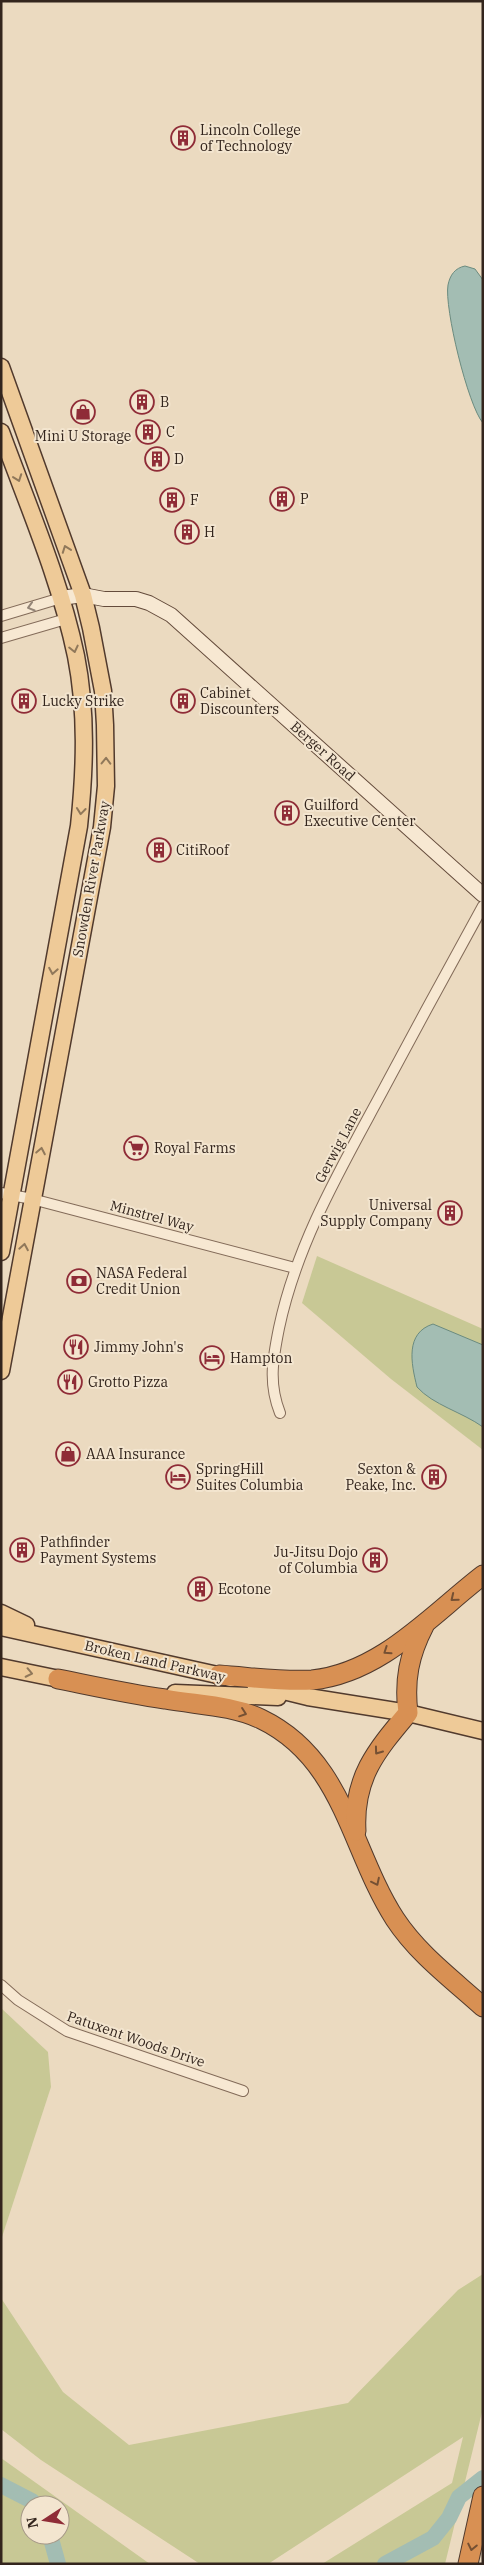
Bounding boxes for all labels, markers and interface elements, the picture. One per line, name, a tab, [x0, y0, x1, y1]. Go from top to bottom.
place label: Lincoln College of Technology	[200, 121, 301, 155]
building icon: Lincoln College of Technology	[170, 125, 196, 151]
building icon: B	[129, 389, 155, 415]
place label: B	[160, 393, 169, 411]
shop icon: Mini U Storage	[70, 399, 96, 425]
building icon: C	[135, 419, 161, 445]
place label: C	[166, 423, 175, 441]
place label: Mini U Storage	[35, 427, 131, 445]
building icon: D	[144, 446, 170, 472]
place label: D	[174, 450, 184, 468]
one-way arrow	[12, 474, 22, 482]
building icon: P	[269, 486, 295, 512]
building icon: F	[159, 487, 185, 513]
place label: P	[300, 490, 309, 508]
place label: F	[190, 491, 199, 509]
building icon: H	[174, 519, 200, 545]
place label: H	[204, 523, 215, 541]
one-way arrow	[62, 546, 72, 554]
one-way arrow	[27, 602, 36, 612]
one-way arrow	[68, 645, 79, 654]
place label: Cabinet Discounters	[200, 684, 279, 718]
building icon: Lucky Strike	[11, 688, 37, 714]
building icon: Cabinet Discounters	[170, 688, 196, 714]
place label: Lucky Strike	[42, 692, 124, 710]
street label: Berger Road	[287, 717, 359, 785]
one-way arrow	[101, 756, 111, 764]
place label: Guilford Executive Center	[304, 796, 416, 830]
street label: Snowden River Parkway	[68, 799, 114, 959]
building icon: Guilford Executive Center	[274, 800, 300, 826]
one-way arrow	[76, 807, 87, 815]
building icon: CitiRoof	[146, 837, 172, 863]
place label: CitiRoof	[176, 841, 230, 859]
one-way arrow	[48, 966, 58, 975]
street label: Gerwig Lane	[311, 1104, 365, 1186]
supermarket icon: Royal Farms	[123, 1135, 149, 1161]
place label: Royal Farms	[154, 1139, 236, 1157]
one-way arrow	[36, 1147, 46, 1155]
street label: Minstrel Way	[108, 1196, 196, 1236]
place label: Universal Supply Company	[320, 1196, 433, 1230]
building icon: Universal Supply Company	[437, 1200, 463, 1226]
one-way arrow	[18, 1242, 28, 1251]
place label: NASA Federal Credit Union	[96, 1264, 187, 1298]
bank icon: NASA Federal Credit Union	[66, 1268, 92, 1294]
restaurant icon: Jimmy John's	[63, 1334, 89, 1360]
place label: Jimmy John's	[94, 1338, 184, 1356]
hotel icon: Hampton	[199, 1345, 225, 1371]
place label: Hampton	[230, 1349, 292, 1367]
restaurant icon: Grotto Pizza	[57, 1369, 83, 1395]
place label: Grotto Pizza	[88, 1373, 168, 1391]
shop icon: AAA Insurance	[55, 1441, 81, 1467]
place label: AAA Insurance	[86, 1445, 185, 1463]
place label: SpringHill Suites Columbia	[196, 1460, 304, 1494]
place label: Sexton & Peake, Inc.	[346, 1460, 416, 1494]
hotel icon: SpringHill Suites Columbia	[165, 1464, 191, 1490]
building icon: Sexton & Peake, Inc.	[421, 1464, 447, 1490]
place label: Pathfinder Payment Systems	[40, 1533, 157, 1567]
building icon: Pathfinder Payment Systems	[9, 1537, 35, 1563]
place label: Ju-Jitsu Dojo of Columbia	[274, 1543, 358, 1577]
building icon: Ju-Jitsu Dojo of Columbia	[362, 1547, 388, 1573]
building icon: Ecotone	[187, 1576, 213, 1602]
place label: Ecotone	[218, 1580, 271, 1598]
one-way arrow	[451, 1593, 460, 1601]
street label: Broken Land Parkway	[83, 1636, 228, 1686]
one-way arrow	[383, 1645, 392, 1654]
one-way arrow	[25, 1667, 34, 1678]
one-way arrow	[238, 1707, 247, 1717]
one-way arrow	[375, 1745, 384, 1754]
one-way arrow	[370, 1877, 380, 1886]
street label: Patuxent Woods Drive	[65, 2007, 207, 2071]
north arrow	[20, 2495, 70, 2545]
text: N	[22, 2515, 42, 2530]
one-way arrow	[467, 2543, 477, 2552]

